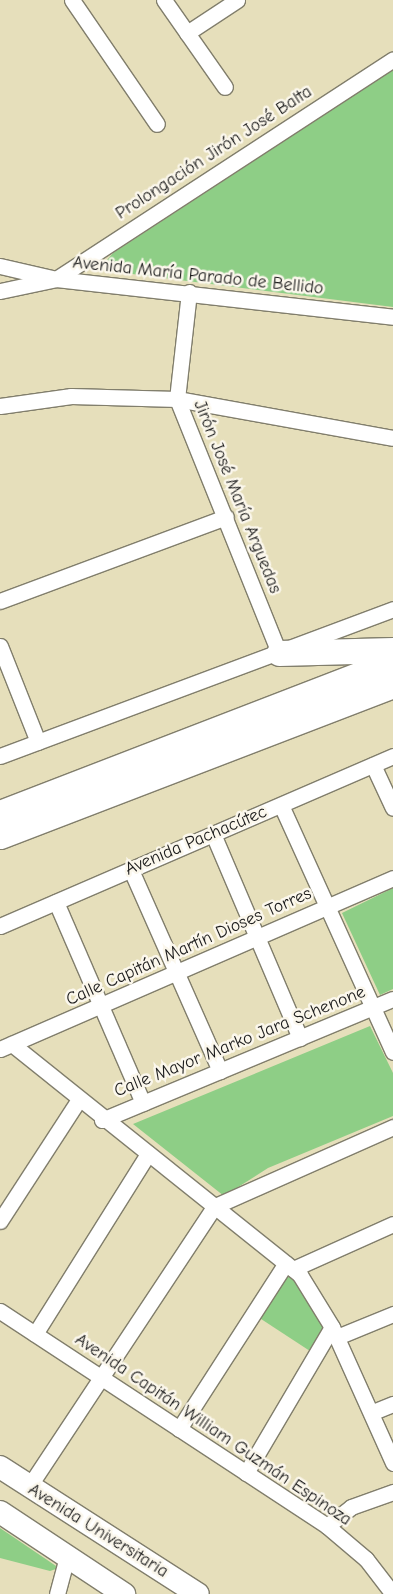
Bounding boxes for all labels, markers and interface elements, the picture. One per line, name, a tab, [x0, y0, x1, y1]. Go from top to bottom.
street label: Prolongación Jirón José Balta	[112, 81, 316, 225]
street label: Avenida María Parado de Bellido	[72, 252, 324, 300]
street label: Jirón José María Arguedas	[188, 397, 286, 597]
street label: Avenida Pachacútec	[122, 801, 270, 881]
street label: Calle Capitán Martín Dioses Torres	[63, 883, 315, 1011]
street label: Calle Mayor Marko Jara Schenone	[111, 982, 369, 1102]
street label: Avenida Capitán William Guzmán Espinoza	[71, 1329, 355, 1531]
street label: Avenida Universitaria	[24, 1479, 172, 1583]

